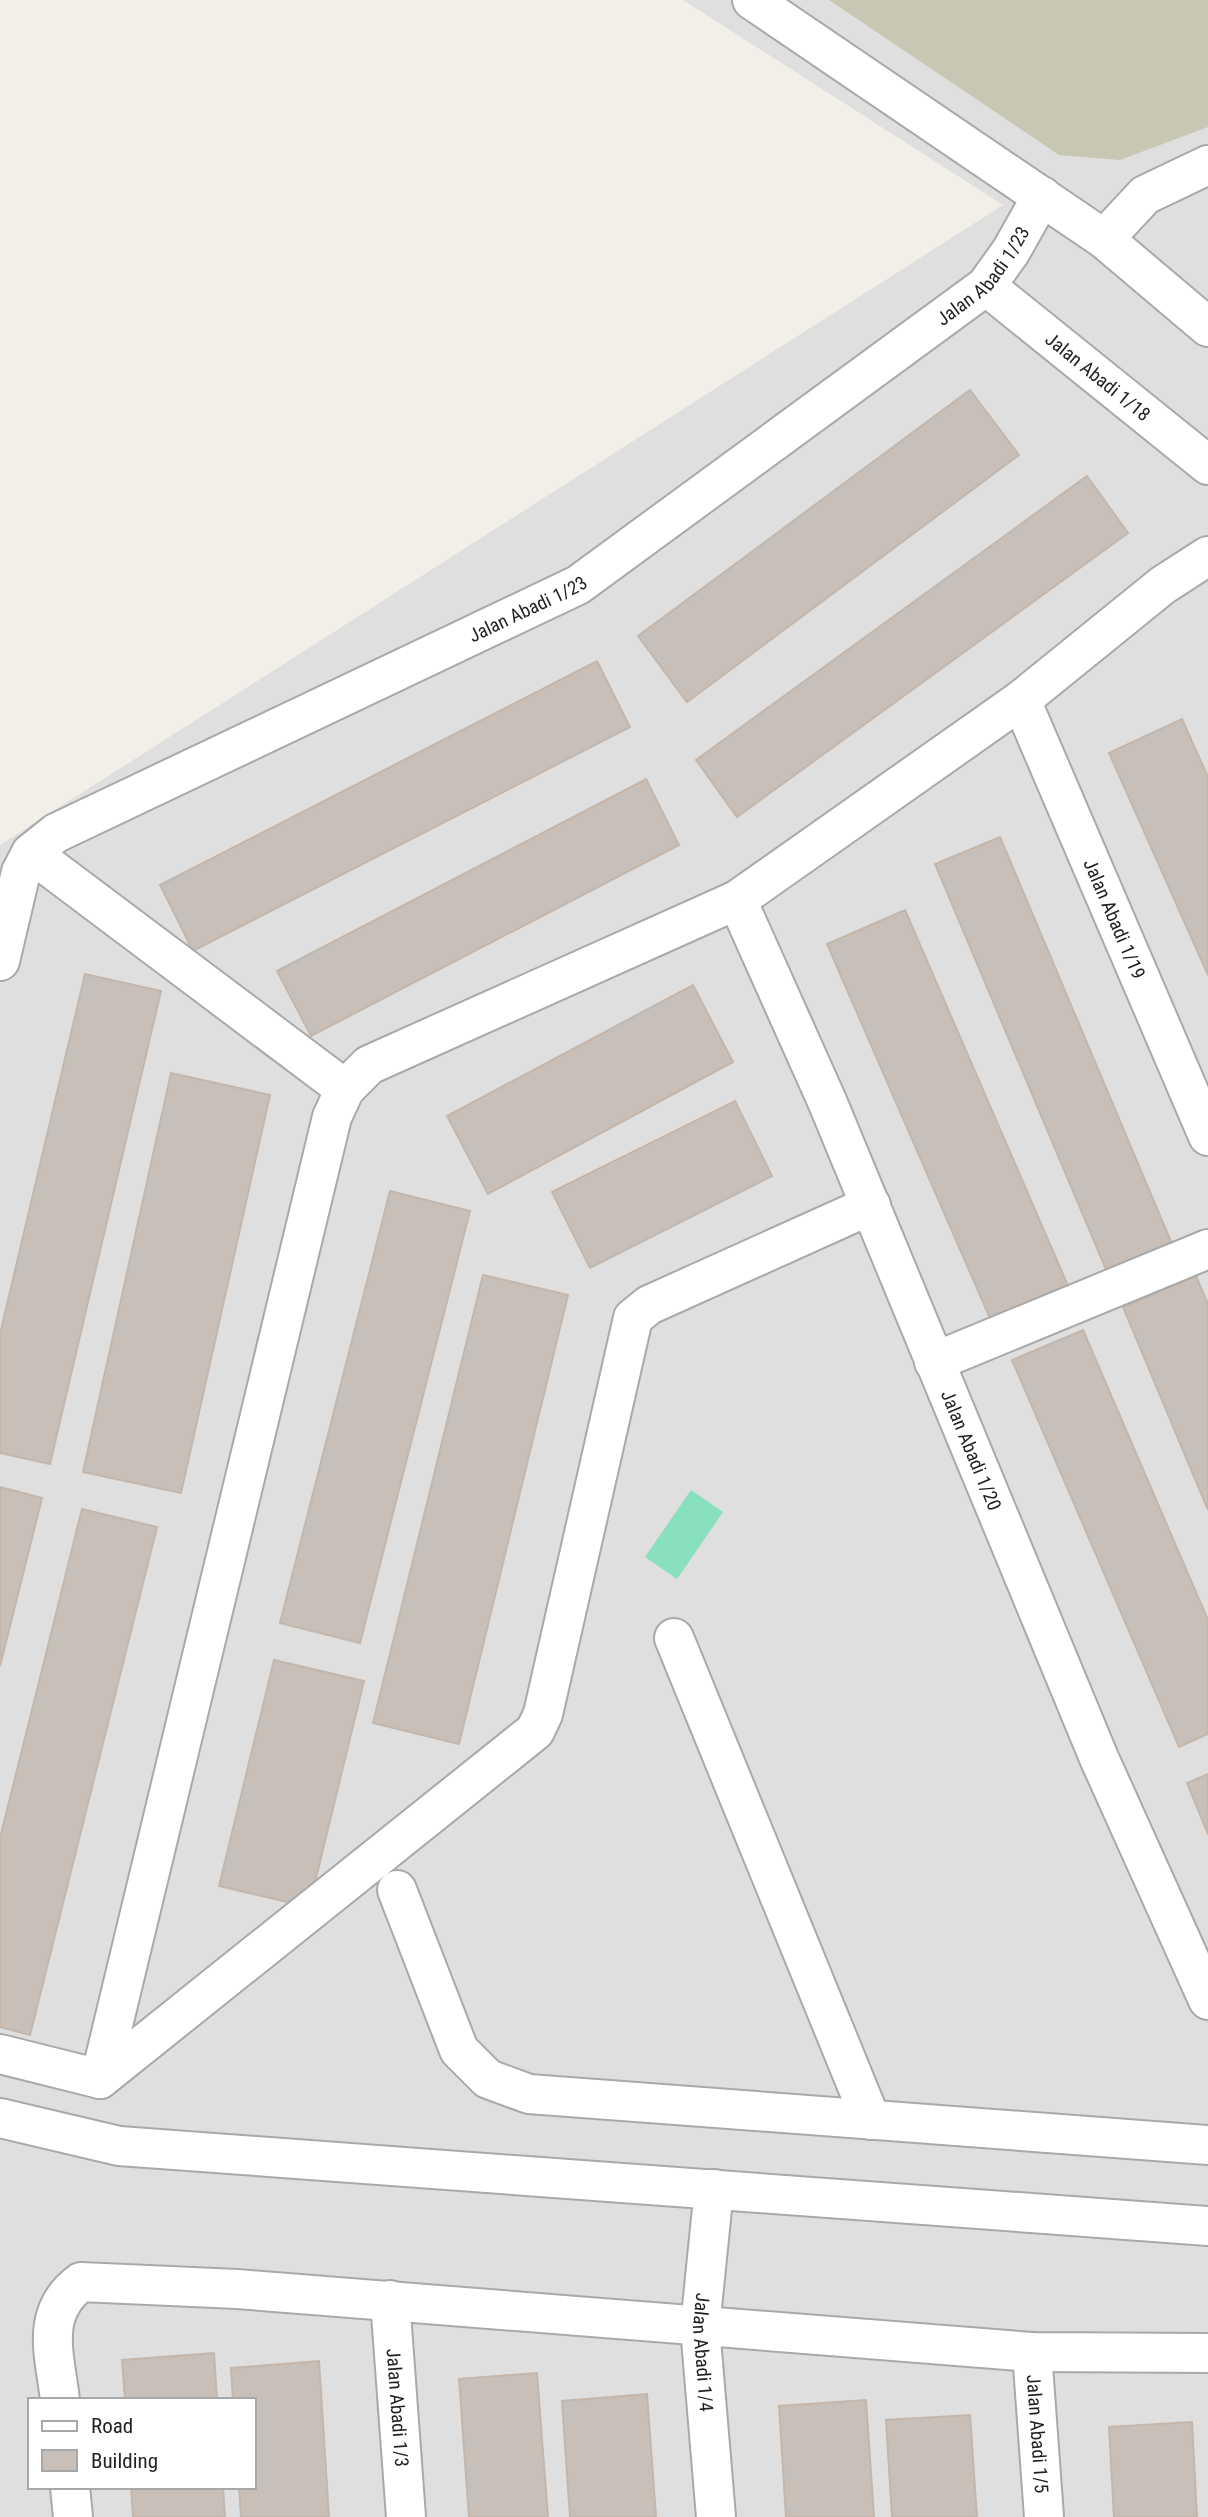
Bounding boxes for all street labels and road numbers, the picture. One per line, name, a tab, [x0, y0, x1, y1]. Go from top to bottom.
street label: Jalan Abadi 1/23	[932, 222, 1034, 330]
street label: Jalan Abadi 1/18	[1041, 327, 1155, 426]
street label: Jalan Abadi 1/23	[465, 571, 591, 647]
street label: Jalan Abadi 1/19	[1079, 855, 1151, 982]
street label: Jalan Abadi 1/20	[936, 1386, 1007, 1514]
street label: Jalan Abadi 1/4	[688, 2292, 719, 2412]
street label: Jalan Abadi 1/3	[382, 2348, 414, 2468]
street label: Jalan Abadi 1/5	[1022, 2374, 1054, 2494]

